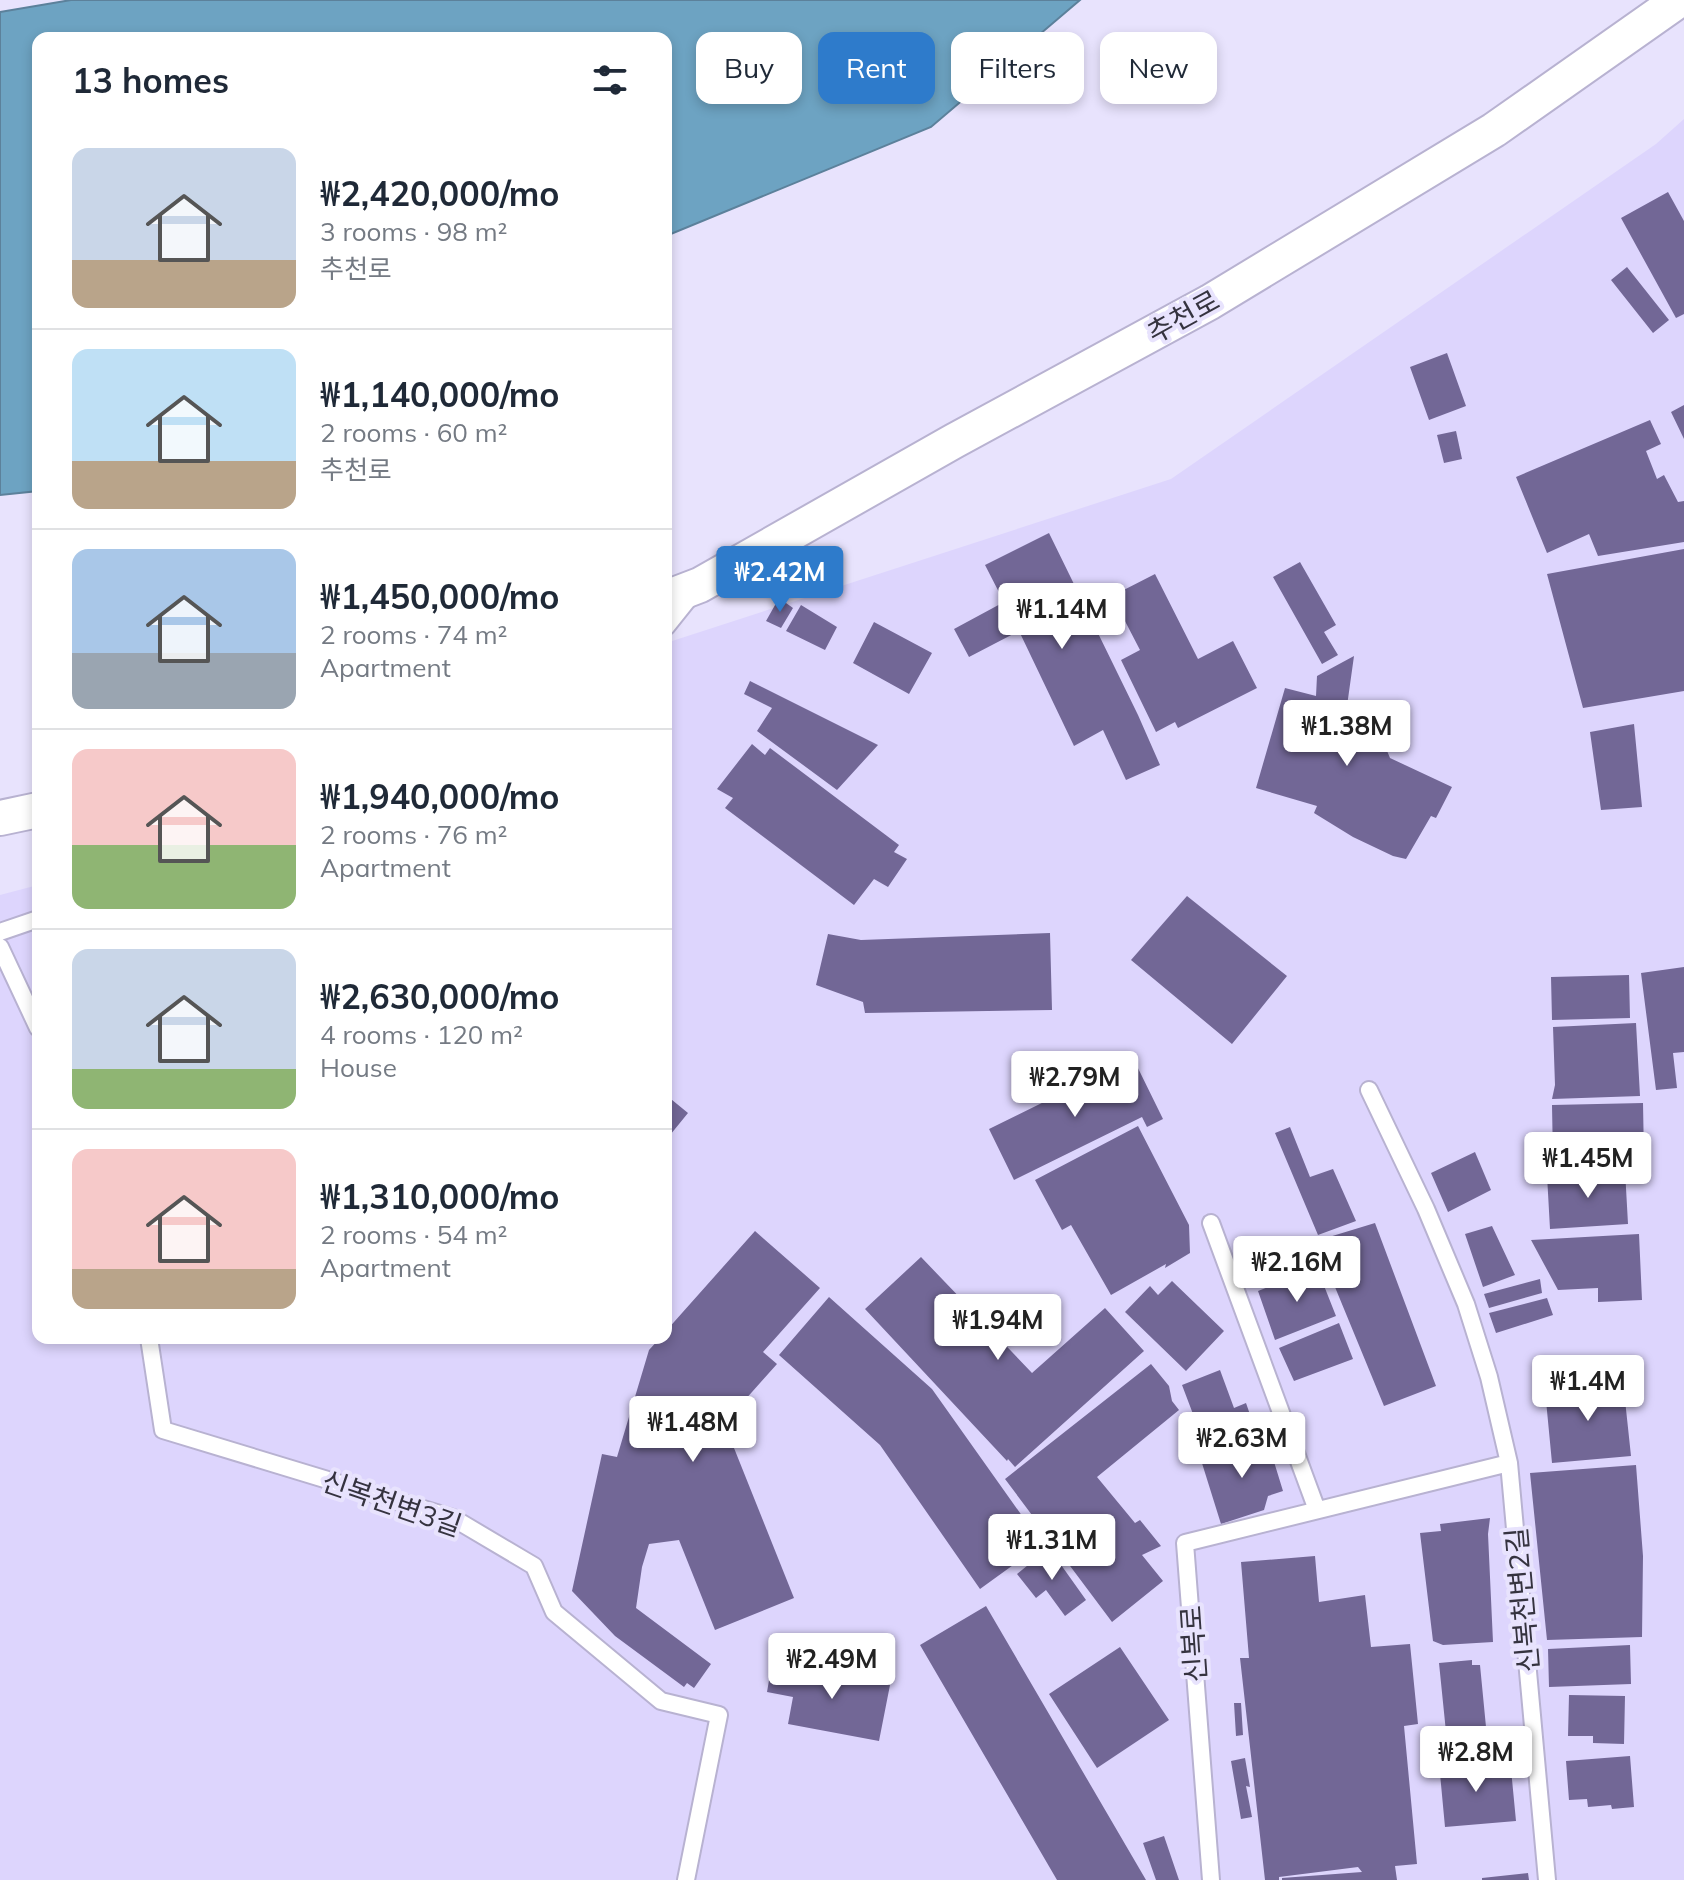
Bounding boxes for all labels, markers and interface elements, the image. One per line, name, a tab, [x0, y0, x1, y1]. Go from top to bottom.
chip: Buy	[696, 32, 802, 104]
chip: Rent	[818, 32, 935, 104]
chip: Filters	[951, 32, 1084, 104]
chip: New	[1100, 32, 1217, 104]
icon: filters	[588, 58, 632, 102]
text: 13 homes	[72, 59, 229, 102]
text: ₩2,420,000/mo	[320, 172, 559, 215]
icon: home	[136, 180, 232, 276]
text: 3 rooms · 98 m²	[320, 215, 507, 248]
text: 추천로	[320, 252, 392, 285]
street label: 추천로	[1141, 282, 1225, 350]
text: ₩1,140,000/mo	[320, 373, 559, 416]
icon: home	[136, 381, 232, 477]
text: 2 rooms · 60 m²	[320, 416, 507, 449]
text: 추천로	[320, 453, 392, 486]
pin: ₩2.42M	[715, 546, 845, 614]
text: ₩2.42M	[734, 555, 826, 588]
text: ₩1,450,000/mo	[320, 575, 559, 618]
icon: home	[136, 581, 232, 677]
pin: ₩1.14M	[997, 583, 1127, 651]
text: ₩1.14M	[1016, 592, 1108, 625]
text: 2 rooms · 74 m²	[320, 618, 507, 651]
text: Apartment	[320, 651, 451, 684]
pin: ₩1.38M	[1282, 700, 1412, 768]
text: ₩1.38M	[1301, 709, 1393, 742]
text: ₩1,940,000/mo	[320, 775, 559, 818]
icon: home	[136, 781, 232, 877]
text: 2 rooms · 76 m²	[320, 818, 507, 851]
text: Apartment	[320, 851, 451, 884]
text: ₩2,630,000/mo	[320, 975, 559, 1018]
icon: home	[136, 981, 232, 1077]
text: 4 rooms · 120 m²	[320, 1018, 523, 1051]
text: House	[320, 1051, 397, 1084]
pin: ₩2.79M	[1010, 1051, 1140, 1119]
text: ₩2.79M	[1029, 1060, 1121, 1093]
pin: ₩1.45M	[1523, 1132, 1653, 1200]
text: ₩1.45M	[1542, 1141, 1634, 1174]
text: ₩1,310,000/mo	[320, 1175, 559, 1218]
icon: home	[136, 1181, 232, 1277]
text: 2 rooms · 54 m²	[320, 1218, 507, 1251]
pin: ₩2.16M	[1232, 1236, 1362, 1304]
text: ₩2.16M	[1251, 1245, 1343, 1278]
text: Apartment	[320, 1251, 451, 1284]
pin: ₩1.94M	[933, 1294, 1063, 1362]
text: ₩1.94M	[952, 1303, 1044, 1336]
pin: ₩1.4M	[1532, 1355, 1644, 1423]
text: ₩1.4M	[1550, 1364, 1626, 1397]
pin: ₩1.48M	[628, 1396, 758, 1464]
text: ₩1.48M	[647, 1405, 739, 1438]
pin: ₩2.63M	[1177, 1412, 1307, 1480]
text: ₩2.63M	[1196, 1421, 1288, 1454]
street label: 신복천변3길	[317, 1463, 467, 1543]
pin: ₩1.31M	[987, 1514, 1117, 1582]
text: ₩1.31M	[1006, 1523, 1098, 1556]
street label: 신복천변2길	[1498, 1526, 1546, 1674]
street label: 신복로	[1173, 1604, 1213, 1684]
pin: ₩2.49M	[767, 1633, 897, 1701]
text: ₩2.49M	[786, 1642, 878, 1675]
pin: ₩2.8M	[1420, 1726, 1532, 1794]
text: ₩2.8M	[1438, 1735, 1514, 1768]

